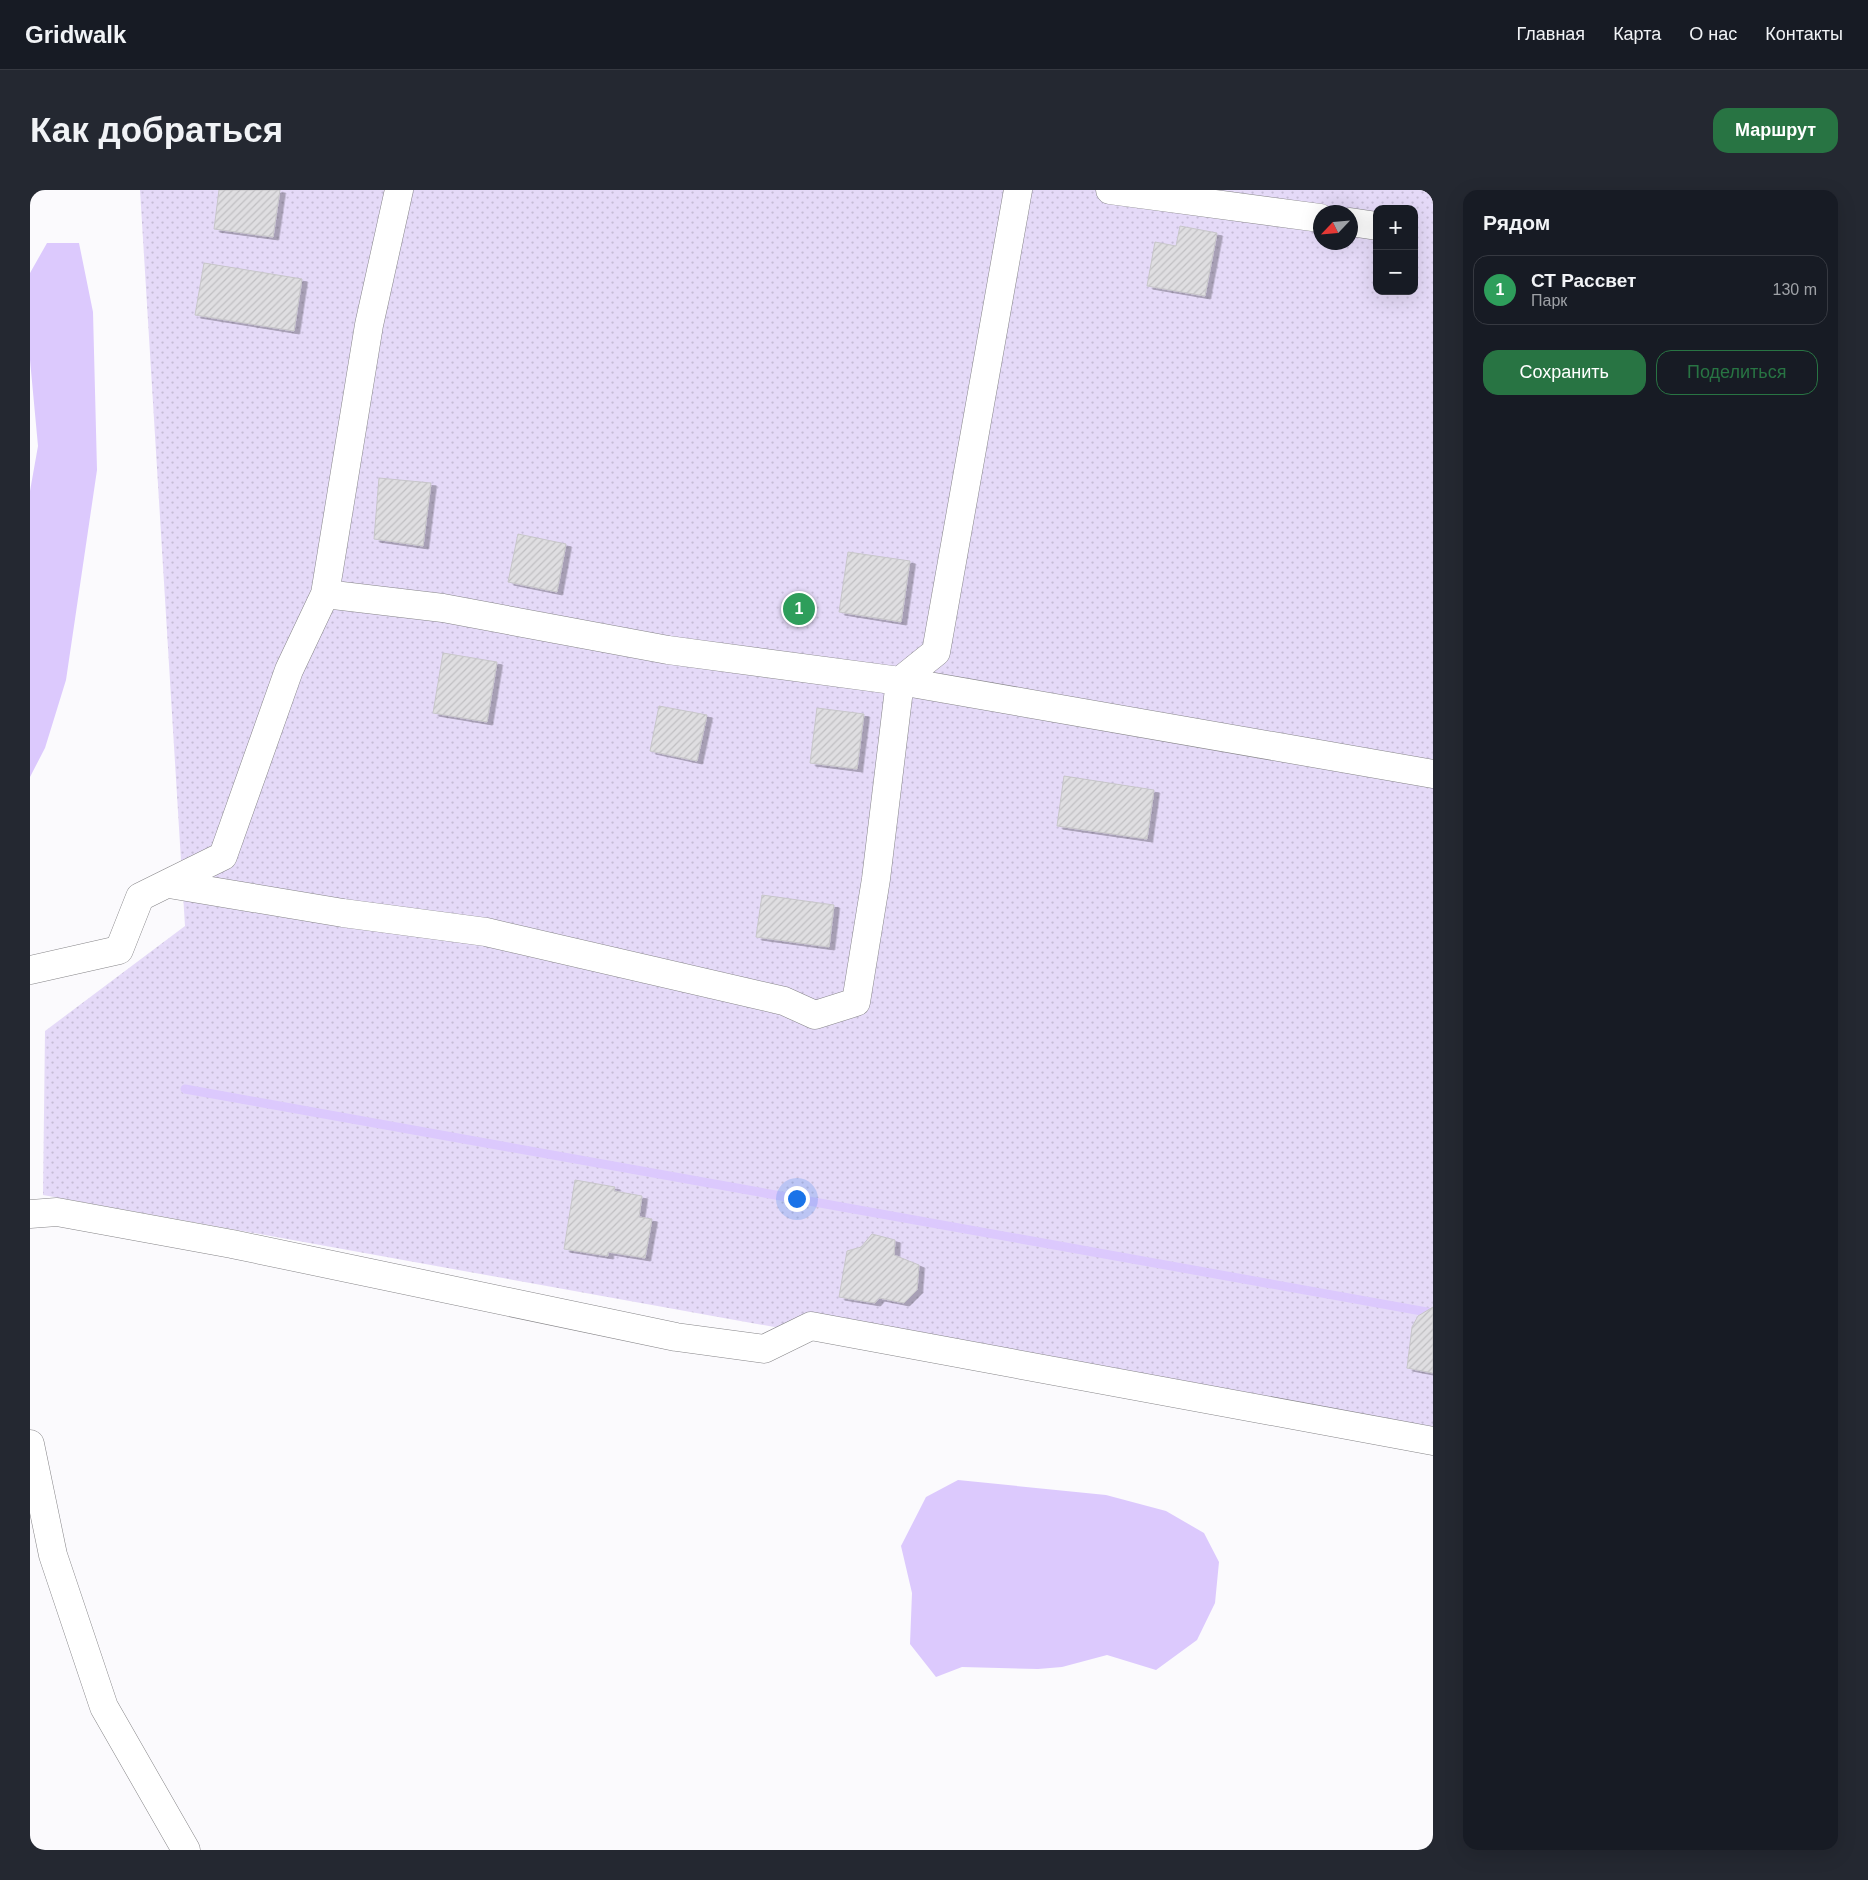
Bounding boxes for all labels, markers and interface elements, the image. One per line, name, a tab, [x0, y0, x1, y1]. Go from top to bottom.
text: Gridwalk	[25, 21, 126, 48]
text: Главная	[1517, 24, 1585, 44]
text: Карта	[1613, 24, 1661, 44]
text: О нас	[1689, 24, 1737, 44]
text: Контакты	[1765, 24, 1843, 44]
button: Маршрут	[1713, 108, 1838, 153]
text: Как добраться	[30, 110, 283, 149]
north arrow	[1313, 205, 1358, 250]
map controls	[1373, 205, 1418, 295]
button: +	[1373, 205, 1418, 250]
text: Рядом	[1483, 211, 1550, 234]
button: −	[1373, 250, 1418, 295]
text: СТ Рассвет	[1531, 270, 1636, 291]
text: 1	[1496, 281, 1504, 298]
text: 130 m	[1773, 281, 1817, 298]
text: Парк	[1531, 292, 1567, 309]
button: Сохранить	[1483, 350, 1646, 395]
button: Поделиться	[1656, 350, 1818, 395]
pin: 1	[783, 590, 815, 628]
your location	[784, 1186, 810, 1212]

